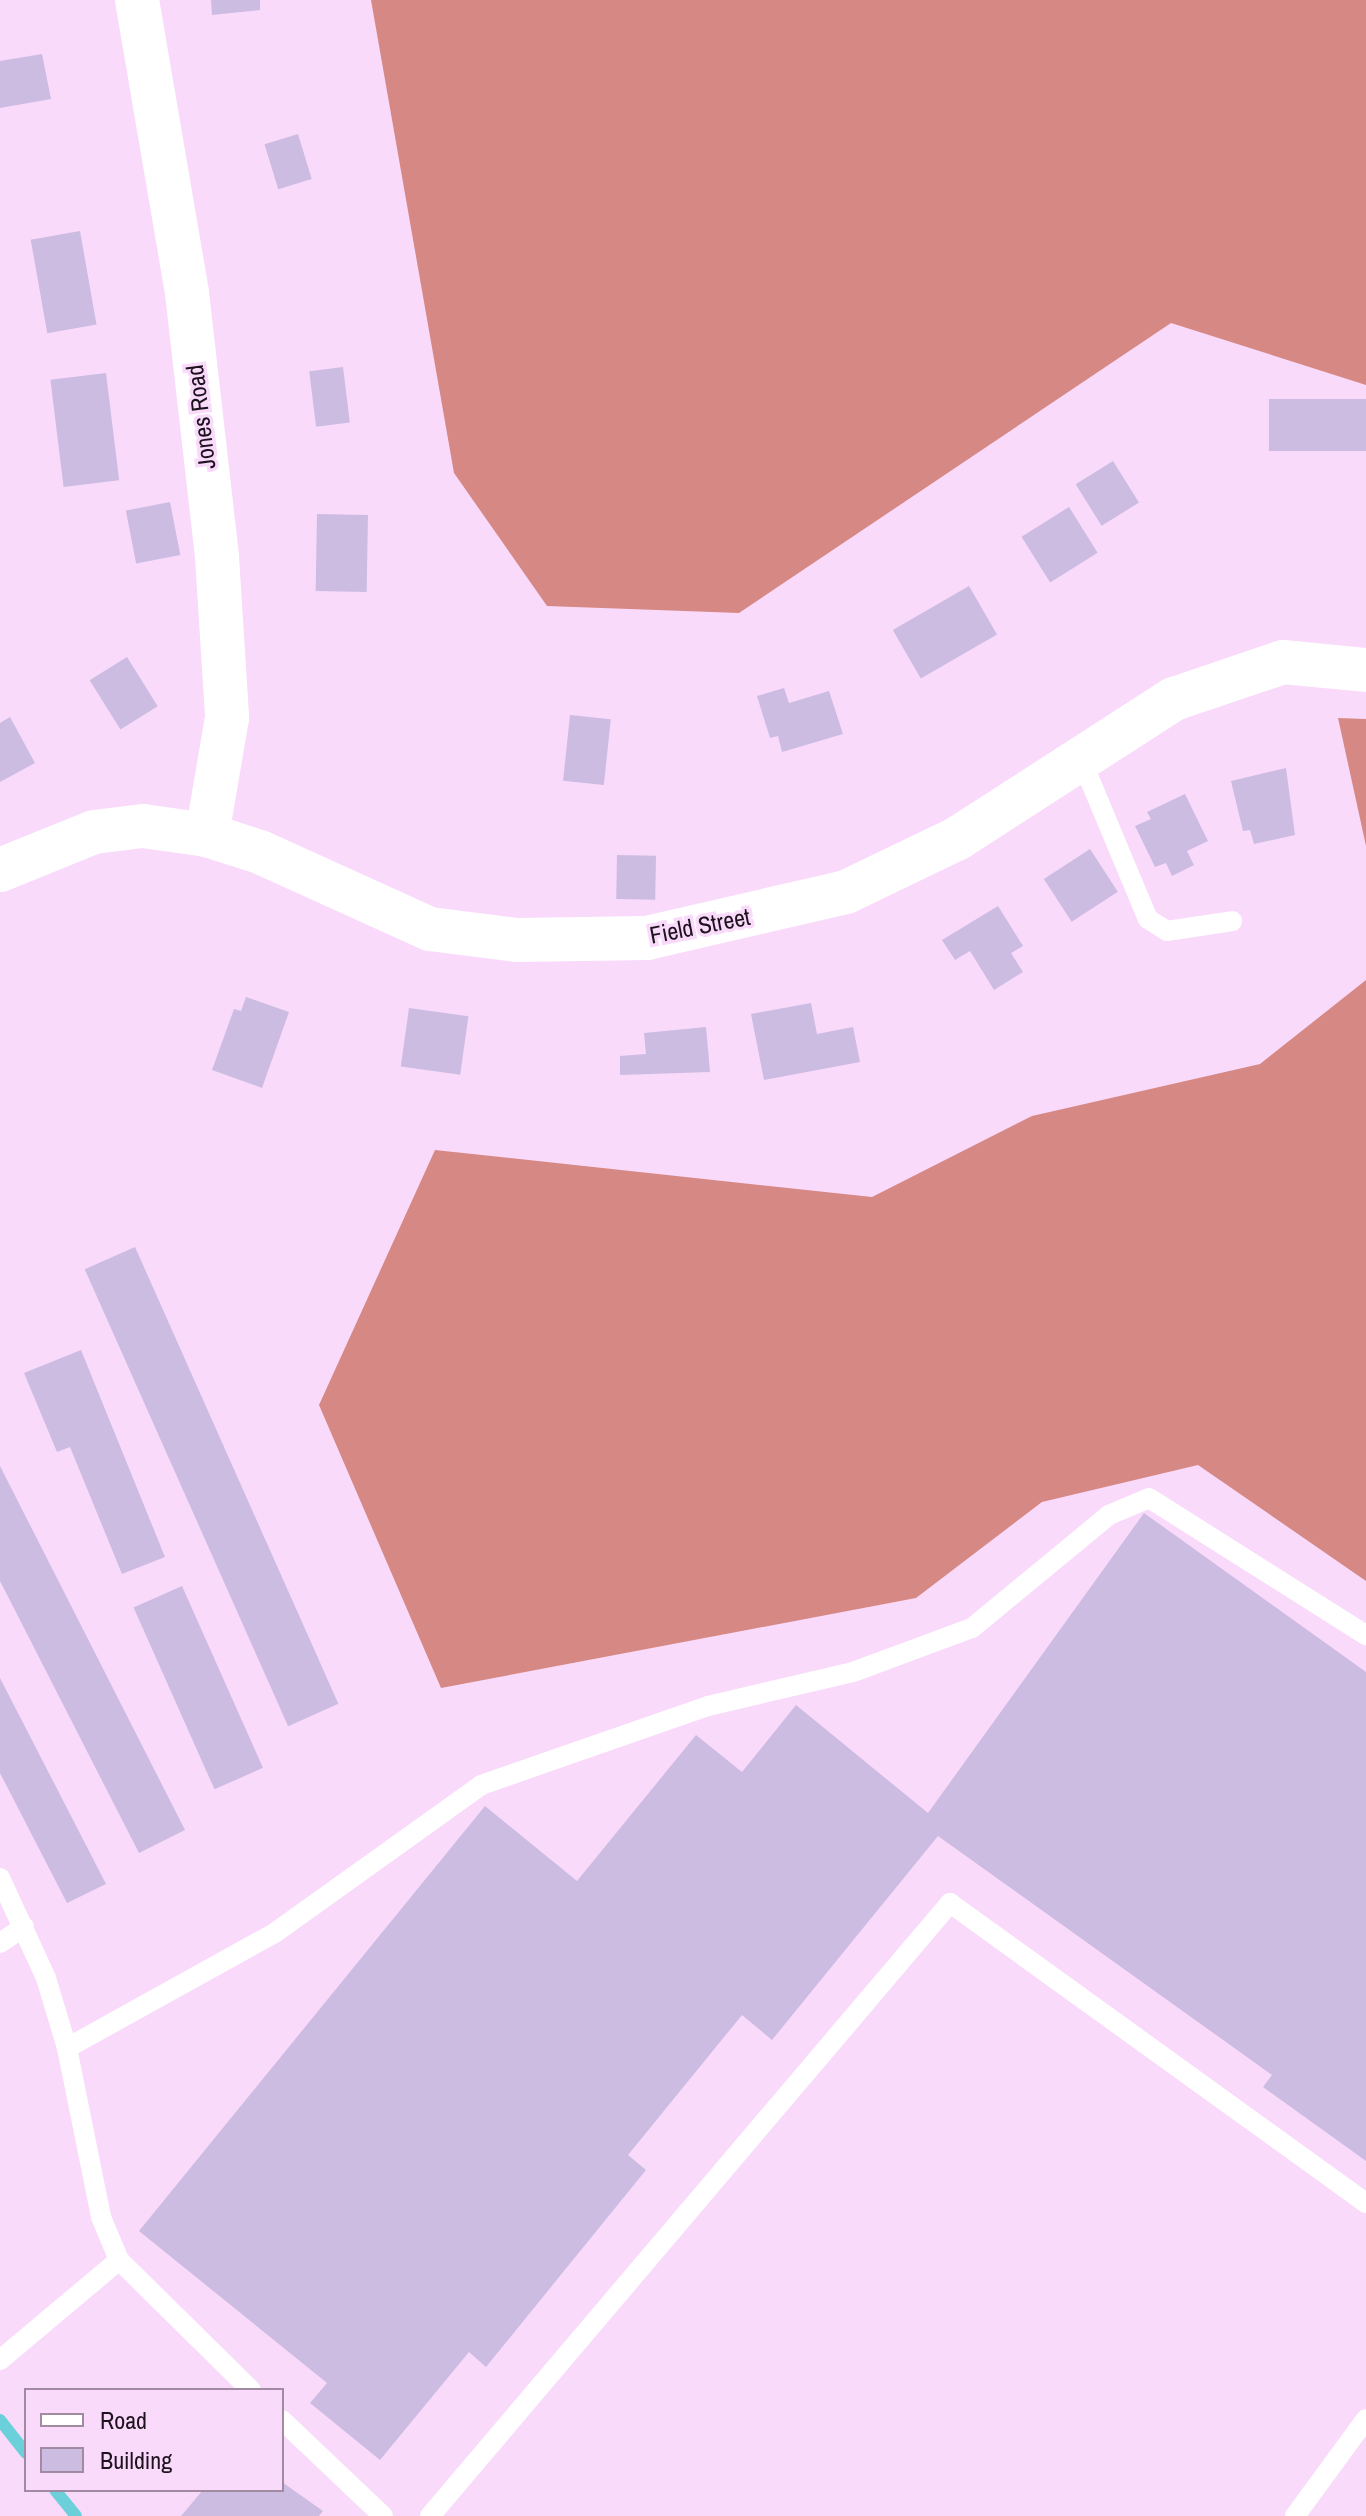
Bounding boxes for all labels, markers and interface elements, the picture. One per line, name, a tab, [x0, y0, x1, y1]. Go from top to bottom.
street label: Jones Road	[180, 363, 222, 471]
street label: Field Street	[647, 902, 753, 950]
legend	[24, 2388, 284, 2492]
text: Road	[100, 2404, 147, 2436]
text: Building	[100, 2444, 172, 2476]

